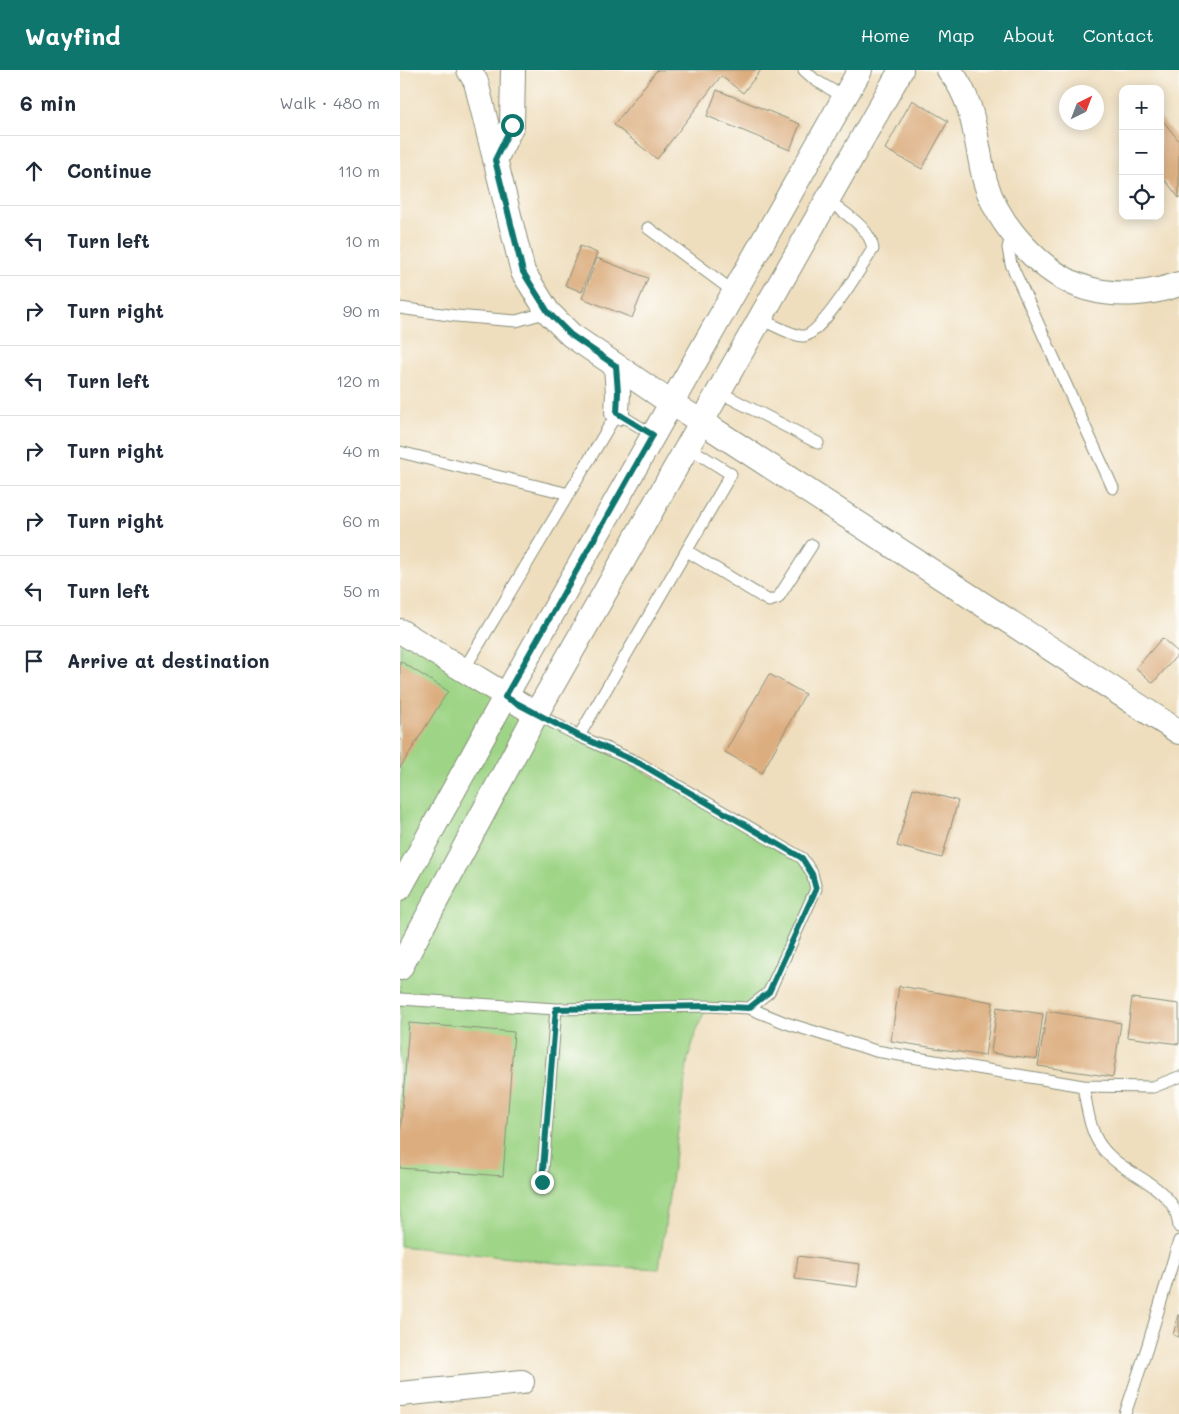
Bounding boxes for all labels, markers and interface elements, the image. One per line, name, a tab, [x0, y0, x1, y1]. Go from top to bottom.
text: Wayfind	[25, 20, 121, 51]
text: Home	[861, 23, 910, 47]
text: Map	[938, 23, 974, 47]
text: About	[1002, 23, 1055, 47]
text: Contact	[1083, 23, 1154, 47]
north arrow	[1059, 85, 1104, 130]
map controls	[1119, 85, 1164, 220]
button: +	[1119, 85, 1164, 130]
text: 6 min	[20, 89, 76, 116]
text: Walk · 480 m	[279, 92, 380, 113]
route start	[501, 114, 524, 137]
button: −	[1119, 130, 1164, 175]
icon: ahead	[20, 157, 48, 185]
text: Continue	[67, 158, 152, 183]
text: 110 m	[338, 160, 380, 181]
button: locate	[1119, 175, 1164, 220]
icon: left	[20, 227, 48, 255]
text: Turn left	[67, 228, 150, 253]
text: 10 m	[345, 230, 380, 251]
icon: right	[20, 297, 48, 325]
text: Turn right	[67, 298, 164, 323]
text: 90 m	[343, 300, 380, 321]
icon: left	[20, 367, 48, 395]
text: Turn left	[67, 368, 150, 393]
text: 120 m	[336, 370, 380, 391]
icon: right	[20, 437, 48, 465]
text: Turn right	[67, 438, 164, 463]
text: 40 m	[343, 440, 380, 461]
icon: right	[20, 507, 48, 535]
text: Turn right	[67, 508, 164, 533]
text: 60 m	[343, 510, 380, 531]
icon: left	[20, 577, 48, 605]
text: Turn left	[67, 578, 150, 603]
text: 50 m	[343, 580, 380, 601]
icon: arrive	[20, 647, 48, 675]
text: Arrive at destination	[67, 648, 270, 673]
route end	[531, 1171, 554, 1194]

